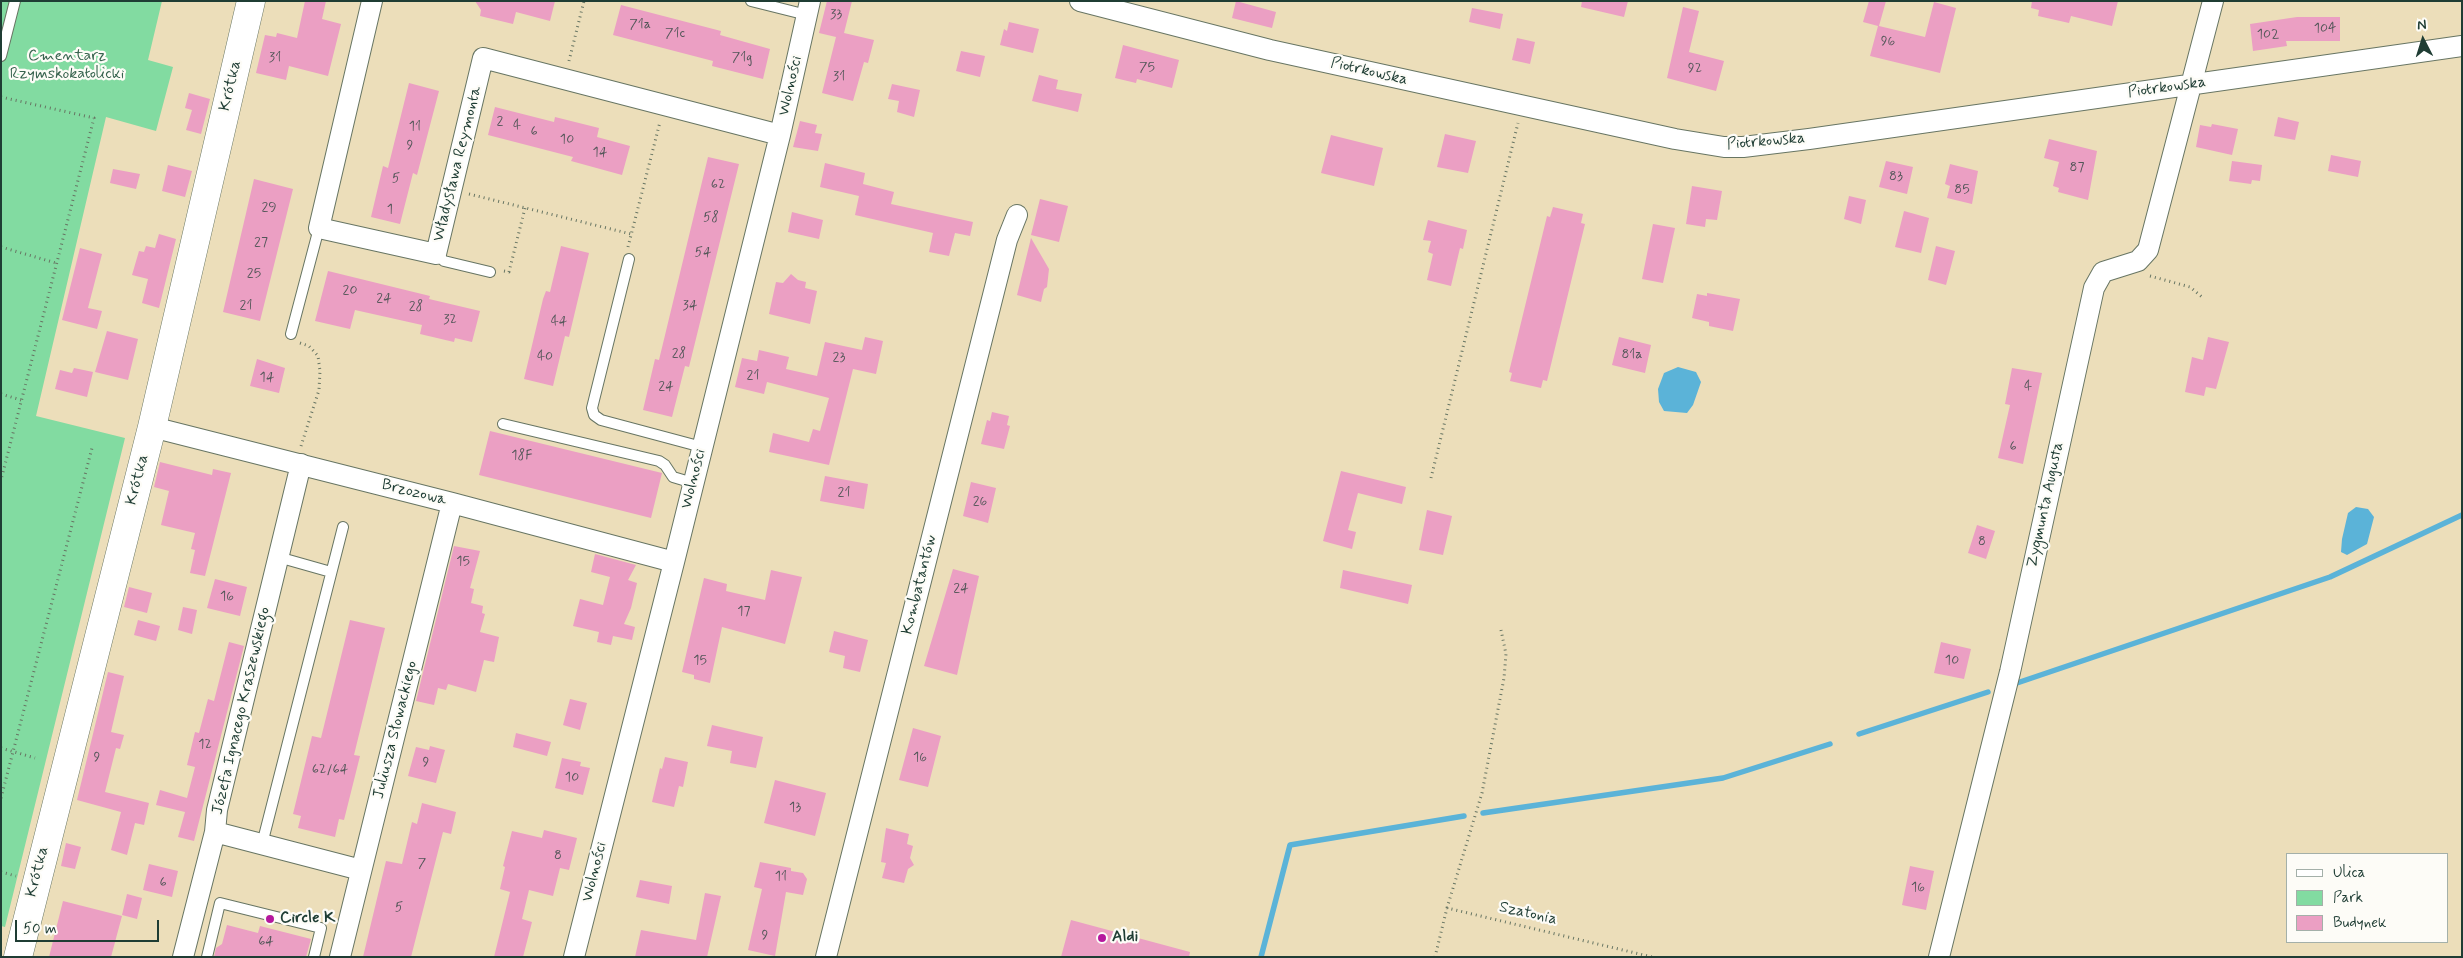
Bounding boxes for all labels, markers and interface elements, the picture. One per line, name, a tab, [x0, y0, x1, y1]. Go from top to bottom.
house number: 33	[830, 7, 842, 23]
north arrow	[2398, 15, 2448, 65]
text: N	[2416, 16, 2427, 34]
house number: 71a	[629, 17, 651, 33]
house number: 104	[2314, 21, 2336, 37]
house number: 71c	[665, 26, 685, 42]
house number: 102	[2257, 27, 2279, 43]
house number: 96	[1881, 34, 1895, 50]
park label: Cmentarz Rzymskokatolicki	[10, 47, 124, 85]
house number: 31	[269, 50, 281, 66]
house number: 71g	[732, 50, 752, 66]
street label: Wolności	[775, 54, 807, 118]
street label: Piotrkowska	[1329, 54, 1409, 90]
street label: Krótka	[216, 59, 246, 113]
house number: 75	[1139, 60, 1155, 76]
house number: 92	[1688, 61, 1702, 77]
house number: 31	[833, 69, 845, 85]
street label: Piotrkowska	[2127, 73, 2207, 103]
street label: Władysława Reymonta	[429, 84, 487, 244]
house number: 2	[497, 114, 503, 130]
house number: 4	[513, 118, 521, 134]
house number: 11	[409, 119, 421, 135]
house number: 6	[530, 124, 538, 140]
street label: Piotrkowska	[1726, 129, 1806, 155]
house number: 10	[560, 132, 574, 148]
house number: 9	[407, 138, 413, 154]
house number: 14	[593, 145, 607, 161]
house number: 87	[2070, 160, 2084, 176]
house number: 83	[1889, 169, 1903, 185]
house number: 5	[392, 171, 400, 187]
house number: 62	[711, 177, 725, 193]
house number: 85	[1954, 182, 1970, 198]
house number: 29	[261, 200, 277, 216]
house number: 1	[387, 202, 393, 218]
house number: 58	[703, 210, 719, 226]
house number: 27	[254, 235, 268, 251]
house number: 54	[695, 245, 711, 261]
house number: 25	[247, 266, 261, 282]
house number: 20	[343, 283, 357, 299]
house number: 24	[376, 291, 392, 307]
house number: 21	[240, 298, 252, 314]
house number: 34	[683, 298, 697, 314]
house number: 28	[409, 299, 423, 315]
house number: 32	[443, 312, 457, 328]
house number: 44	[551, 314, 567, 330]
house number: 28	[672, 346, 686, 362]
house number: 81a	[1621, 347, 1643, 363]
house number: 40	[537, 349, 553, 365]
house number: 23	[833, 350, 845, 366]
house number: 21	[747, 368, 759, 384]
house number: 14	[260, 370, 274, 386]
house number: 24	[658, 379, 674, 395]
house number: 4	[2024, 379, 2032, 395]
house number: 6	[2009, 439, 2017, 455]
street label: Zygmunta Augusta	[2023, 441, 2069, 569]
street label: Wolności	[677, 447, 711, 511]
house number: 18F	[511, 448, 533, 464]
street label: Krótka	[122, 453, 154, 507]
street label: Brzozowa	[380, 476, 448, 510]
house number: 21	[838, 485, 850, 501]
house number: 26	[973, 494, 987, 510]
street label: Kombatantów	[898, 533, 942, 637]
house number: 8	[1978, 534, 1986, 550]
house number: 15	[456, 554, 470, 570]
house number: 24	[953, 581, 969, 597]
house number: 16	[220, 589, 234, 605]
house number: 17	[737, 604, 751, 620]
street label: Józefa Ignacego Kraszewskiego	[209, 605, 275, 817]
house number: 15	[693, 653, 707, 669]
house number: 10	[1945, 653, 1959, 669]
street label: Juliusza Słowackiego	[370, 659, 422, 801]
house number: 12	[198, 737, 212, 753]
house number: 9	[94, 750, 100, 766]
house number: 16	[913, 750, 927, 766]
house number: 9	[423, 755, 429, 771]
house number: 62/64	[312, 762, 348, 778]
house number: 10	[565, 770, 579, 786]
house number: 13	[789, 800, 801, 816]
street label: Wolności	[578, 840, 612, 904]
street label: Krótka	[22, 845, 54, 899]
house number: 8	[554, 848, 562, 864]
legend	[2286, 853, 2448, 943]
house number: 7	[418, 856, 426, 872]
text: Ulica	[2333, 863, 2365, 883]
house number: 11	[775, 869, 787, 885]
house number: 6	[159, 875, 167, 891]
house number: 16	[1911, 880, 1925, 896]
text: Park	[2333, 888, 2363, 908]
street label: Szatonia	[1497, 898, 1559, 930]
house number: 5	[395, 900, 403, 916]
place label: Circle K	[280, 909, 335, 929]
scale bar	[18, 910, 161, 942]
marker: Circle K	[264, 913, 276, 925]
text: Budynek	[2333, 913, 2387, 933]
text: 50 m	[23, 919, 57, 939]
house number: 9	[762, 928, 768, 944]
place label: Aldi	[1112, 928, 1138, 948]
marker: Aldi	[1096, 932, 1108, 944]
house number: 64	[258, 934, 274, 950]

